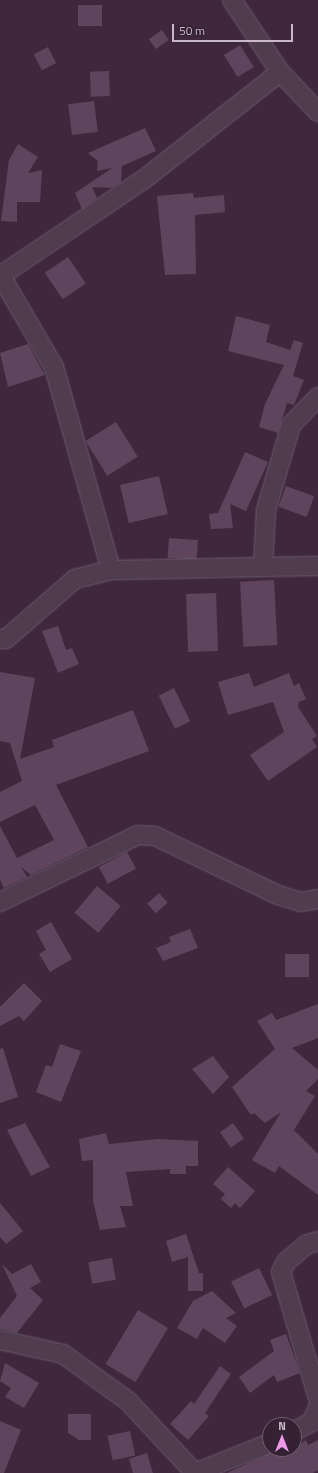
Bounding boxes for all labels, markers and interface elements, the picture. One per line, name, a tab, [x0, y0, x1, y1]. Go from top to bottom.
scale bar	[174, 16, 295, 42]
text: 50 m	[179, 21, 205, 40]
north arrow	[262, 1417, 302, 1457]
text: N	[278, 1418, 286, 1434]

